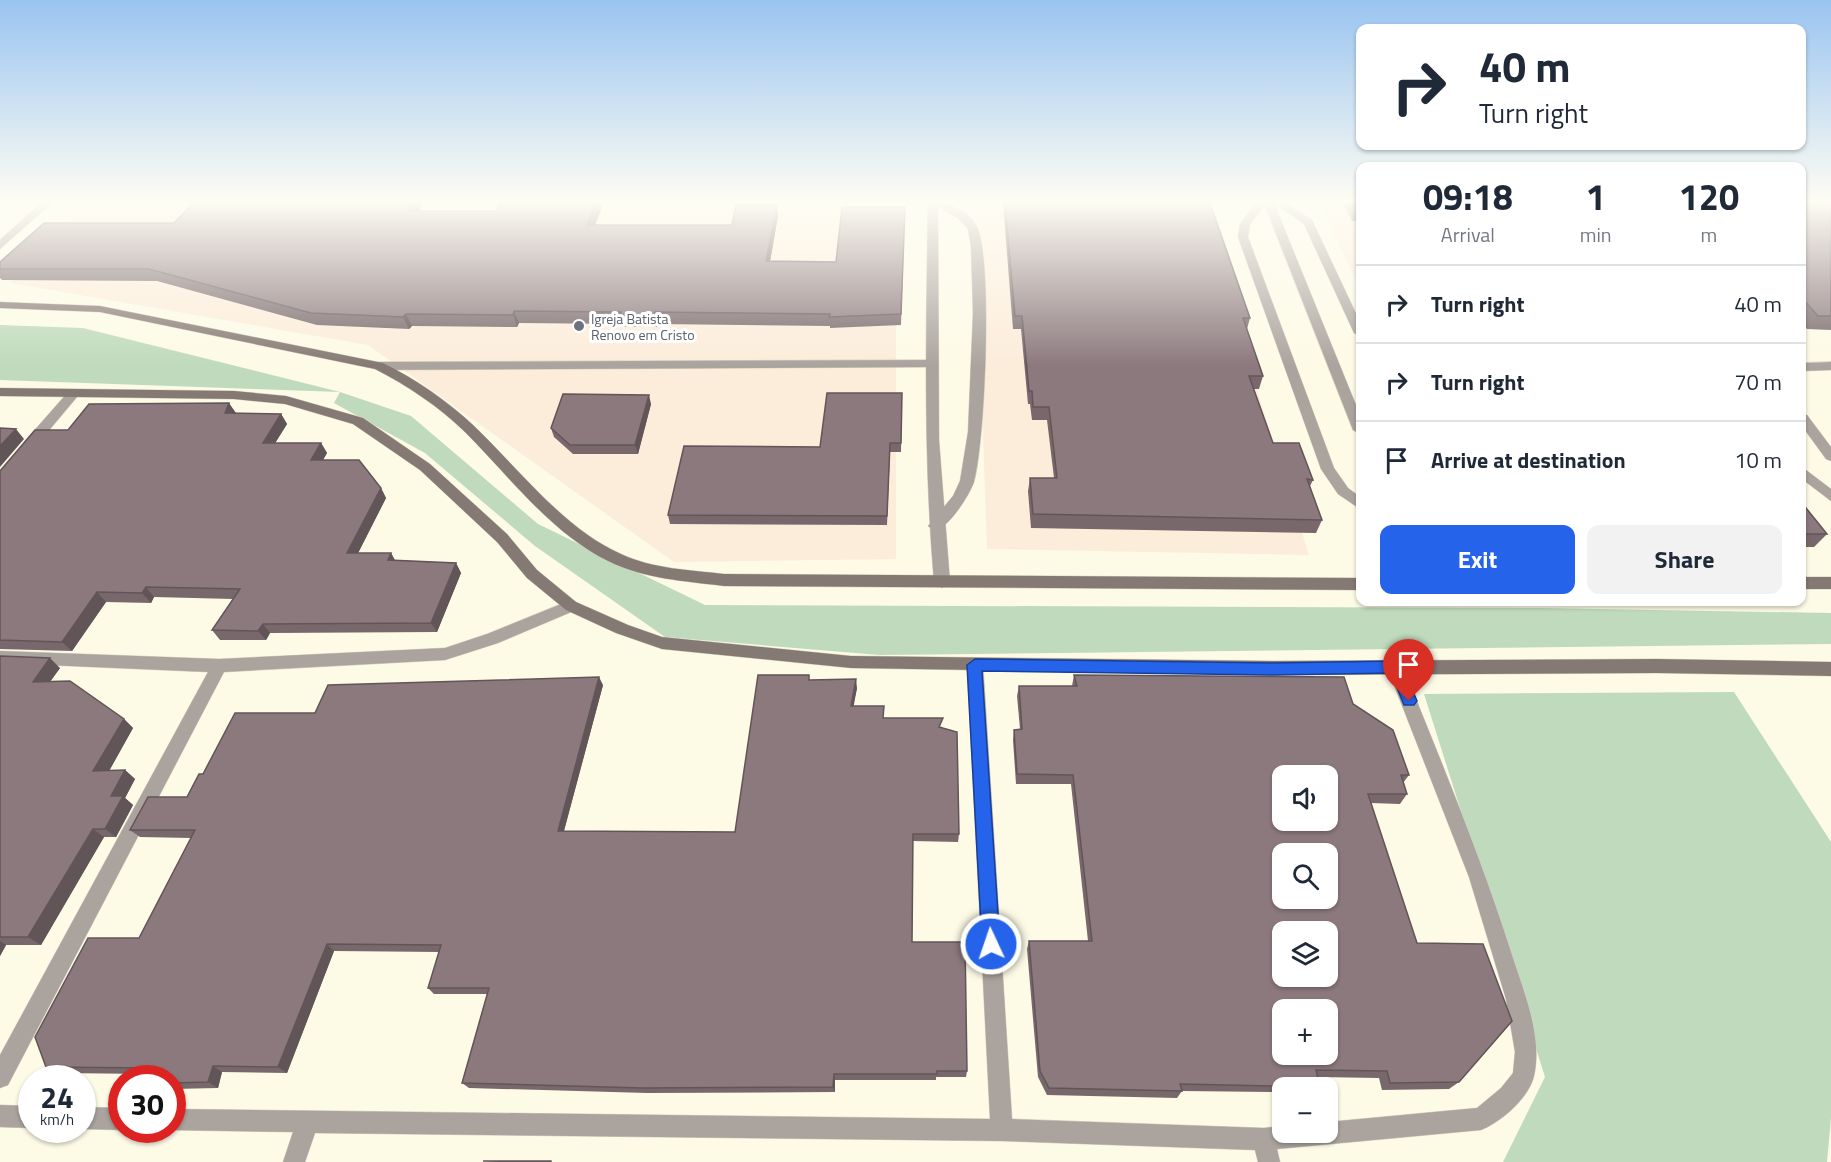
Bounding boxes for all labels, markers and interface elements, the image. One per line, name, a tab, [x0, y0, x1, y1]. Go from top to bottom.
text: 40 m	[1479, 34, 1571, 98]
icon: right	[1380, 48, 1458, 126]
text: Turn right	[1479, 92, 1588, 133]
text: 09:18	[1423, 169, 1513, 224]
text: 1	[1586, 169, 1606, 224]
text: 120	[1679, 169, 1739, 224]
text: Arrival	[1441, 219, 1495, 250]
text: min	[1580, 219, 1612, 250]
text: m	[1700, 219, 1717, 250]
text: Turn right	[1431, 287, 1525, 321]
text: 40 m	[1734, 287, 1782, 321]
icon: right	[1380, 288, 1413, 321]
place label: Igreja Batista Renovo em Cristo	[591, 308, 695, 345]
marker: Igreja Batista Renovo em Cristo	[572, 319, 586, 333]
text: Turn right	[1431, 365, 1525, 399]
text: 70 m	[1734, 365, 1782, 399]
icon: right	[1380, 366, 1413, 399]
text: Arrive at destination	[1431, 443, 1626, 477]
text: 10 m	[1734, 443, 1782, 477]
icon: arrive	[1380, 444, 1413, 477]
button: Exit	[1380, 525, 1575, 594]
button: Share	[1587, 525, 1782, 594]
pin	[1383, 639, 1434, 701]
icon: arrive	[1392, 648, 1425, 681]
map controls	[1272, 765, 1338, 1143]
button: sound	[1272, 765, 1338, 831]
button: search	[1272, 843, 1338, 909]
position arrow	[959, 912, 1023, 976]
button: layers	[1272, 921, 1338, 987]
button: +	[1272, 999, 1338, 1065]
speed limit sign: 30	[108, 1065, 186, 1143]
text: 24	[40, 1074, 74, 1120]
button: −	[1272, 1077, 1338, 1143]
text: km/h	[40, 1108, 74, 1131]

